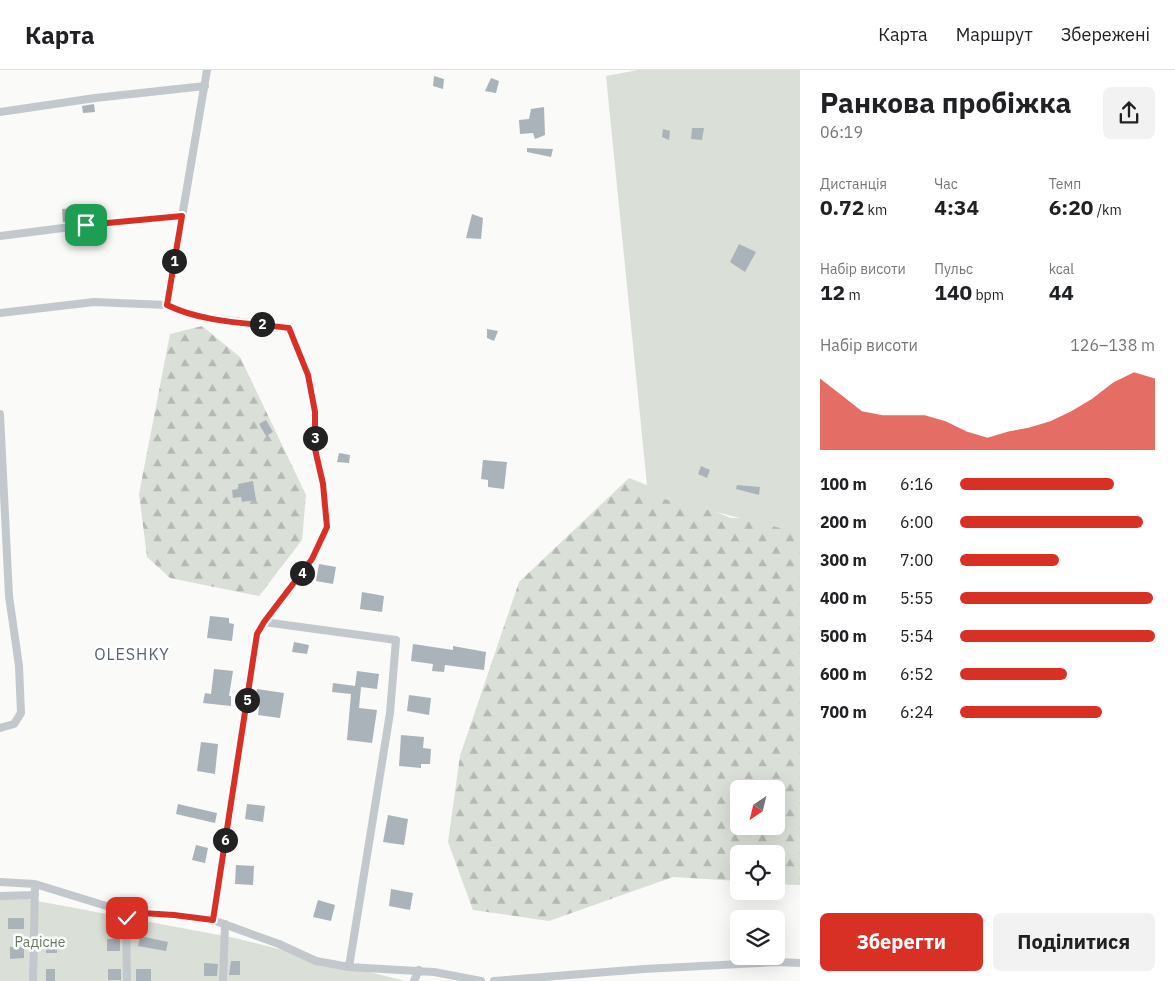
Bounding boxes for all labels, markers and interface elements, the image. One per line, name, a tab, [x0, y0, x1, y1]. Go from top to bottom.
text: Карта	[25, 19, 95, 51]
text: Карта	[878, 23, 928, 46]
text: Маршрут	[956, 23, 1033, 46]
text: Збережені	[1061, 23, 1150, 46]
text: Ранкова пробіжка	[820, 84, 1072, 121]
button: share	[1103, 87, 1155, 139]
text: 06:19	[820, 122, 863, 142]
text: Дистанція	[820, 175, 887, 193]
text: Час	[934, 175, 958, 193]
text: Темп	[1049, 175, 1081, 193]
text: 0.72	[820, 193, 864, 221]
text: 4:34	[934, 193, 979, 221]
text: 6:20	[1049, 193, 1093, 221]
text: km	[864, 201, 887, 219]
text: /km	[1093, 201, 1122, 219]
pin	[65, 204, 107, 246]
icon: arrive	[72, 211, 100, 239]
pin: 1	[162, 248, 186, 274]
text: 1	[170, 252, 179, 270]
text: Набір висоти	[820, 260, 906, 278]
text: Пульс	[934, 260, 973, 278]
text: kcal	[1049, 260, 1074, 278]
text: 12	[820, 278, 845, 306]
text: 140	[934, 278, 972, 306]
text: 44	[1049, 278, 1074, 306]
text: m	[845, 286, 861, 304]
text: bpm	[972, 286, 1004, 304]
pin: 2	[250, 312, 274, 336]
text: 2	[258, 315, 267, 333]
text: Набір висоти	[820, 335, 918, 355]
text: 126–138 m	[1070, 335, 1155, 355]
pin: 3	[302, 426, 328, 450]
text: 3	[311, 429, 320, 447]
text: 100 m	[820, 474, 867, 494]
text: 6:16	[900, 474, 933, 494]
text: 200 m	[820, 512, 867, 532]
text: 6:00	[900, 512, 933, 532]
text: 300 m	[820, 550, 867, 570]
text: 7:00	[900, 550, 933, 570]
pin: 4	[290, 560, 314, 586]
text: 4	[298, 564, 307, 582]
text: 400 m	[820, 588, 867, 608]
text: 5:55	[900, 588, 933, 608]
text: 500 m	[820, 626, 867, 646]
text: 5:54	[900, 626, 933, 646]
district label: OLESHKY	[94, 644, 170, 664]
text: 600 m	[820, 664, 867, 684]
text: 6:52	[900, 664, 933, 684]
pin: 5	[234, 688, 260, 712]
text: 5	[243, 691, 252, 709]
text: 700 m	[820, 702, 867, 722]
text: 6:24	[900, 702, 933, 722]
north arrow	[730, 780, 785, 835]
map controls	[730, 780, 785, 965]
pin: 6	[212, 828, 238, 852]
text: 6	[221, 831, 230, 849]
button: locate	[730, 845, 785, 900]
pin	[106, 897, 148, 939]
icon: check	[113, 904, 141, 932]
button: layers	[730, 910, 785, 965]
button: Зберегти	[820, 913, 983, 971]
button: Поділитися	[993, 913, 1155, 971]
park label: Радісне	[15, 933, 66, 951]

